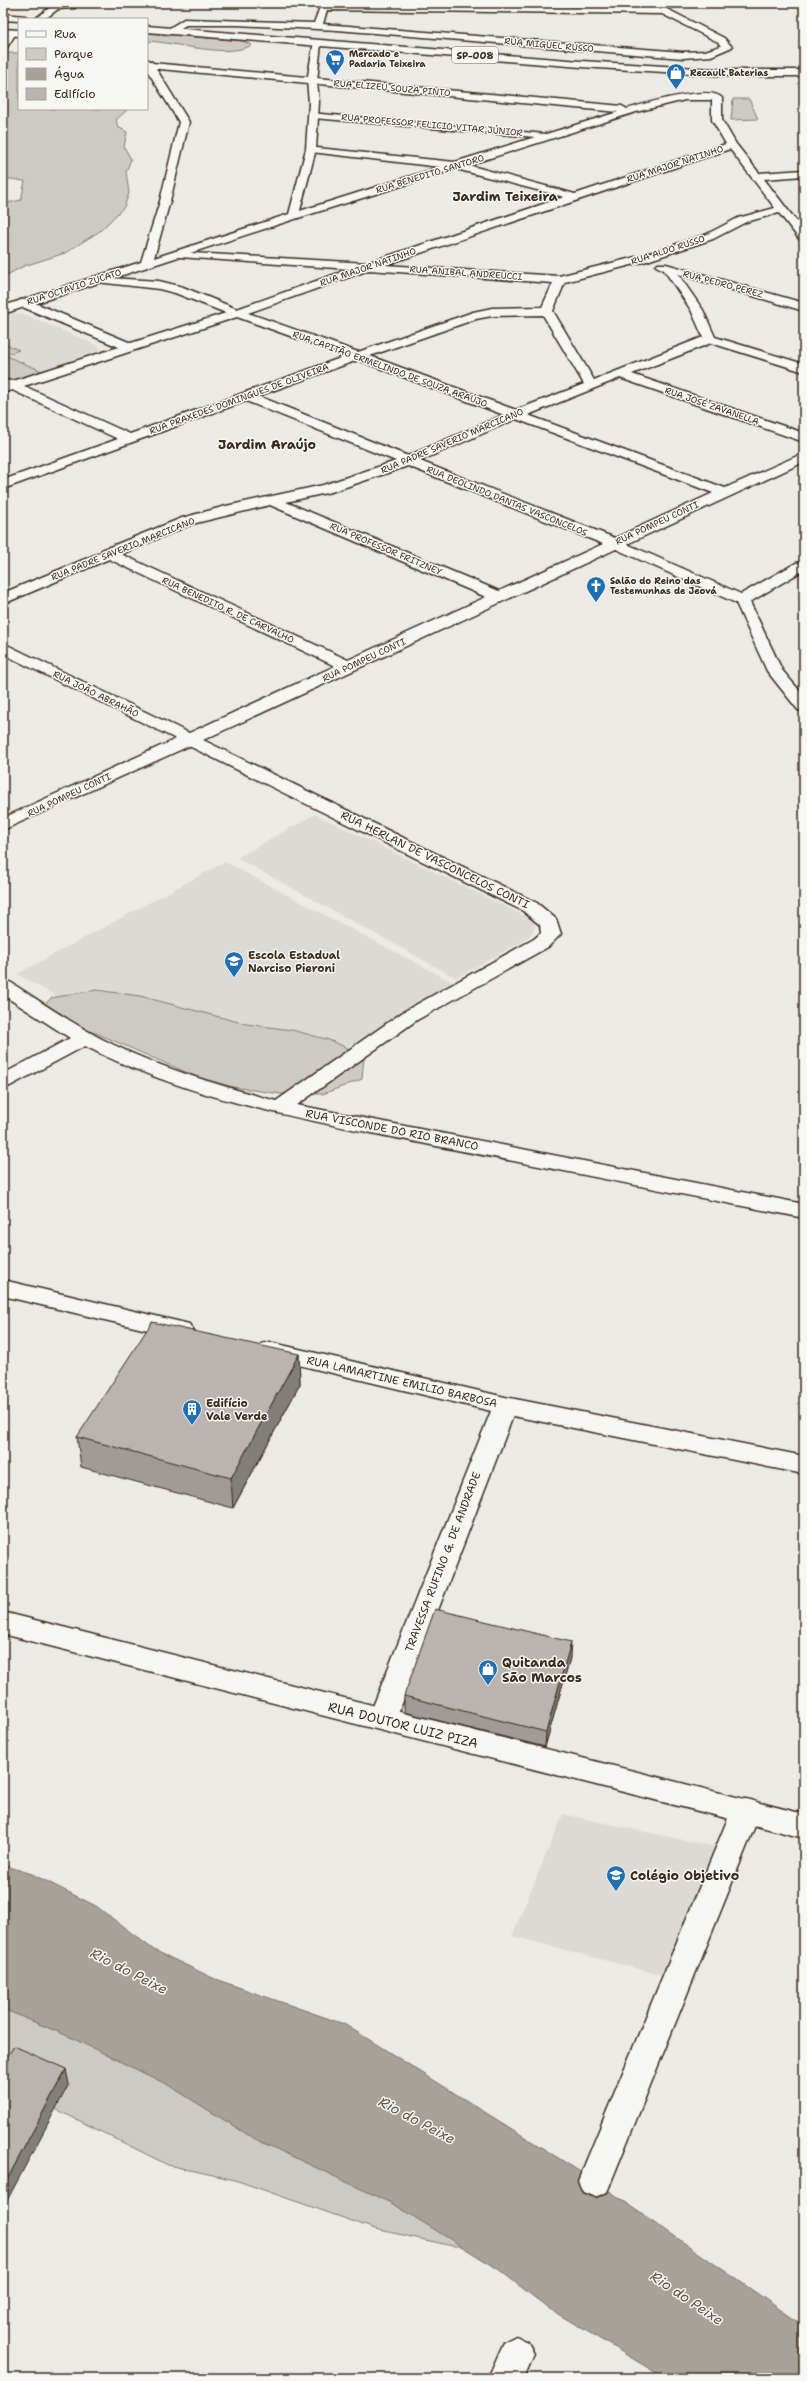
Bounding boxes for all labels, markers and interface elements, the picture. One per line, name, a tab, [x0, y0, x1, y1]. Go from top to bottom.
legend	[18, 18, 148, 110]
text: Rua	[54, 26, 77, 42]
street label: RUA MIGUEL RUSSO	[504, 35, 594, 55]
text: Parque	[54, 46, 93, 62]
road number: SP-008	[452, 47, 498, 63]
supermarket icon: Mercado e Padaria Teixeira	[324, 48, 346, 76]
place label: Mercado e Padaria Teixeira	[349, 48, 427, 70]
shop icon: Recault Baterias	[665, 62, 687, 90]
text: Água	[54, 66, 85, 82]
place label: Recault Baterias	[690, 67, 768, 79]
street label: RUA ELIZEU SOUZA PINTO	[333, 77, 451, 99]
text: Edifício	[54, 86, 95, 102]
street label: RUA PROFESSOR FELICIO VITAR JÚNIOR	[341, 110, 523, 139]
street label: RUA MAJOR NATINHO	[625, 143, 725, 185]
street label: RUA BENEDITO SANTORO	[374, 152, 486, 196]
district label: Jardim Teixeira	[452, 188, 558, 205]
street label: RUA ALDO RUSSO	[630, 232, 706, 268]
street label: RUA MAJOR NATINHO	[318, 245, 418, 289]
street label: RUA ANIBAL ANDREUCCI	[409, 263, 523, 283]
street label: RUA OCTAVIO ZUCATO	[25, 266, 123, 308]
street label: RUA PEDRO PEREZ	[682, 268, 765, 301]
street label: RUA CAPITÃO ERMELINDO DE SOUZA ARAÚJO	[291, 327, 489, 410]
street label: RUA PRAXEDES DOMINGUES DE OLIVEIRA	[148, 361, 331, 437]
street label: RUA JOSÉ ZAVANELLA	[663, 383, 761, 428]
street label: RUA PADRE SAVERIO MARCICANO	[379, 405, 525, 477]
district label: Jardim Araújo	[218, 436, 316, 453]
street label: RUA DEOLINDO DANTAS VASCONCELOS	[425, 463, 589, 539]
street label: RUA POMPEU CONTI	[613, 498, 701, 548]
street label: RUA PADRE SAVERIO MARCICANO	[49, 515, 197, 583]
street label: RUA PROFESSOR FRITZNEY	[328, 520, 444, 578]
street label: RUA BENEDITO R. DE CARVALHO	[160, 574, 296, 646]
church icon: Salão do Reino das Testemunhas de Jeová	[585, 575, 607, 603]
place label: Salão do Reino das Testemunhas de Jeová	[610, 575, 717, 597]
street label: RUA POMPEU CONTI	[320, 635, 408, 685]
street label: RUA JOÃO ABRAHÃO	[51, 667, 141, 720]
street label: RUA POMPEU CONTI	[25, 770, 113, 820]
street label: RUA HERLAN DE VASCONCELOS CONTI	[338, 808, 532, 912]
place label: Escola Estadual Narciso Pieroni	[248, 948, 340, 976]
school or university icon: Escola Estadual Narciso Pieroni	[223, 950, 245, 978]
street label: RUA VISCONDE DO RIO BRANCO	[304, 1106, 480, 1154]
street label: RUA LAMARTINE EMILIO BARBOSA	[305, 1353, 499, 1411]
place label: Edifício Vale Verde	[206, 1396, 268, 1424]
building icon: Edifício Vale Verde	[181, 1398, 203, 1426]
street label: TRAVESSA RUFINO G. DE ANDRADE	[402, 1470, 484, 1654]
place label: Quitanda São Marcos	[502, 1654, 582, 1686]
shop icon: Quitanda São Marcos	[477, 1658, 499, 1686]
street label: RUA DOUTOR LUIZ PIZA	[326, 1698, 480, 1752]
school or university icon: Colégio Objetivo	[605, 1864, 627, 1892]
place label: Colégio Objetivo	[630, 1867, 739, 1884]
water label: Rio do Peixe	[87, 1944, 171, 1998]
water label: Rio do Peixe	[376, 2092, 458, 2148]
water label: Rio do Peixe	[647, 2267, 727, 2329]

